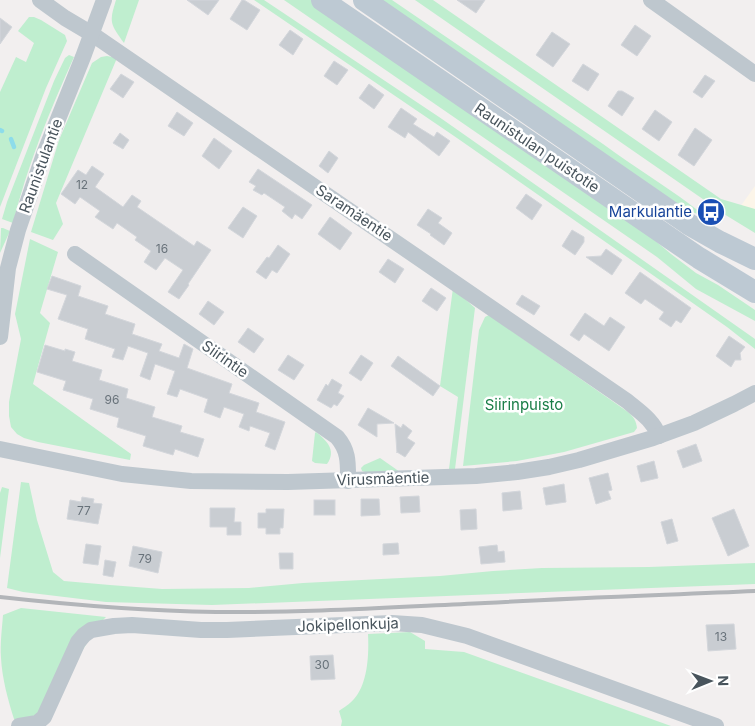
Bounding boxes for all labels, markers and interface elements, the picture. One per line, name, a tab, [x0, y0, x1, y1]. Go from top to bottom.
street label: Raunistulan puistotie	[471, 99, 603, 197]
street label: Raunistulantie	[15, 116, 66, 216]
house number: 12	[76, 177, 88, 192]
street label: Saramäentie	[312, 180, 396, 245]
bus stop icon: Markulantie	[696, 197, 726, 227]
place label: Markulantie	[609, 202, 692, 221]
house number: 16	[156, 241, 168, 256]
street label: Siirintie	[198, 336, 252, 381]
house number: 96	[105, 392, 119, 407]
park label: Siirinpuisto	[485, 395, 563, 414]
street label: Virusmäentie	[336, 467, 430, 490]
house number: 77	[77, 503, 91, 518]
house number: 79	[138, 551, 152, 566]
street label: Jokipellonkuja	[297, 613, 399, 636]
house number: 13	[715, 629, 727, 644]
north arrow	[685, 656, 735, 706]
house number: 30	[315, 657, 329, 672]
text: N	[715, 675, 732, 686]

